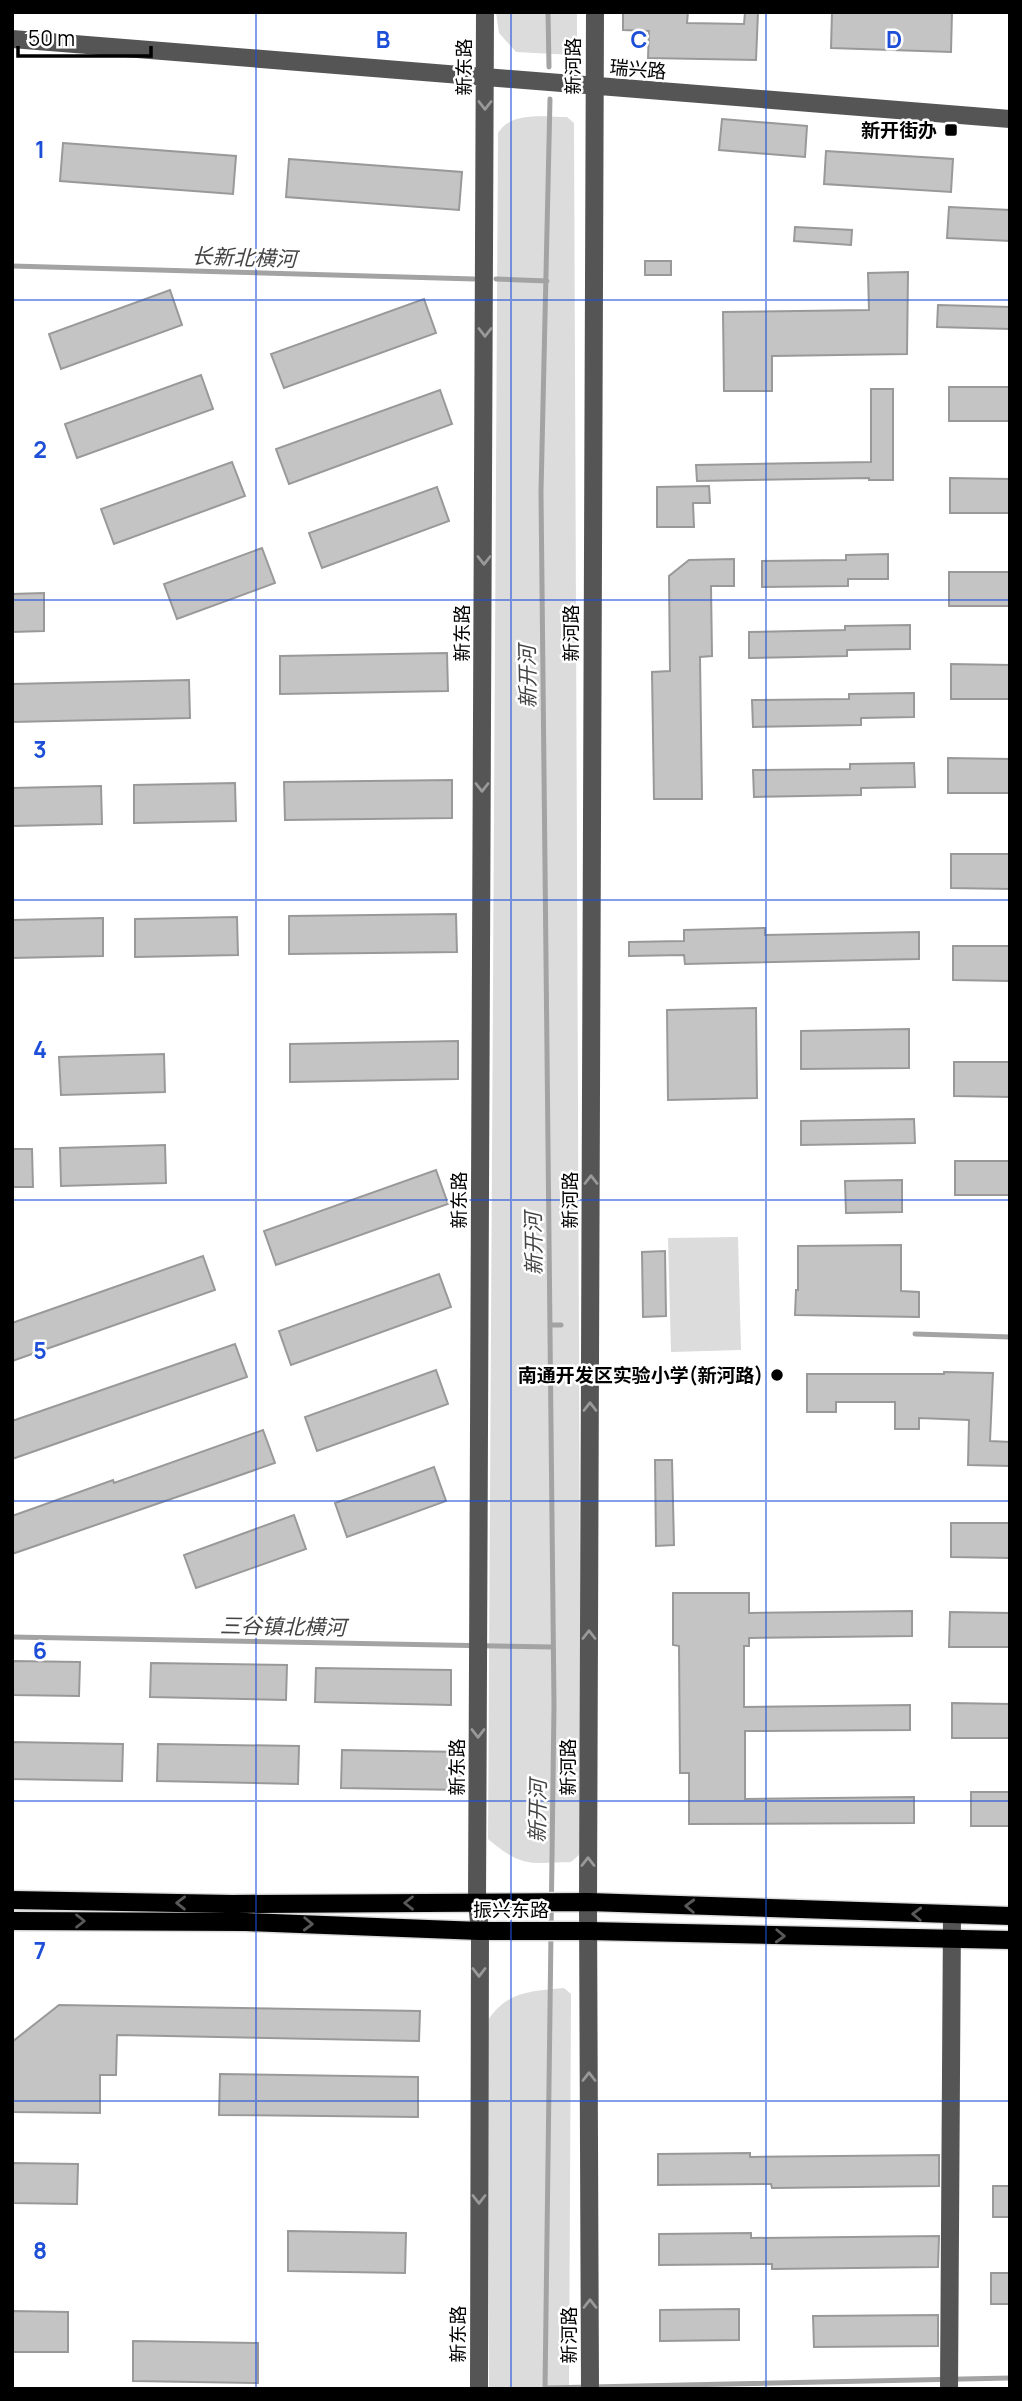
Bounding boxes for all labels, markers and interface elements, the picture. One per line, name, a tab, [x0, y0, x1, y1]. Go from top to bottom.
scale bar	[18, 14, 150, 58]
text: B	[376, 23, 390, 55]
text: C	[631, 23, 648, 55]
text: D	[886, 23, 902, 55]
text: 50 m	[28, 24, 75, 52]
street label: 新河路	[560, 37, 586, 95]
street label: 新东路	[451, 38, 477, 96]
street label: 瑞兴路	[608, 54, 668, 84]
one-way arrow	[477, 100, 493, 111]
place label: 新开街办	[861, 117, 937, 143]
marker: 新开街办	[943, 122, 959, 138]
text: 1	[35, 133, 45, 165]
water label: 长新北横河	[191, 241, 301, 273]
one-way arrow	[477, 328, 493, 338]
text: 2	[33, 433, 47, 465]
one-way arrow	[476, 555, 492, 566]
street label: 新东路	[449, 604, 475, 662]
street label: 新河路	[558, 604, 584, 662]
water label: 新开河	[512, 641, 542, 709]
text: 3	[33, 733, 47, 765]
one-way arrow	[474, 783, 490, 793]
text: 4	[33, 1033, 47, 1065]
street label: 新东路	[446, 1171, 472, 1229]
street label: 新河路	[557, 1171, 583, 1229]
one-way arrow	[583, 1174, 599, 1185]
water label: 新开河	[518, 1208, 548, 1276]
text: 5	[33, 1334, 47, 1366]
place label: 南通开发区实验小学(新河路)	[518, 1362, 763, 1388]
marker: 南通开发区实验小学(新河路)	[769, 1367, 785, 1383]
one-way arrow	[582, 1402, 598, 1412]
water label: 三谷镇北横河	[220, 1611, 350, 1641]
one-way arrow	[581, 1629, 597, 1640]
text: 6	[33, 1634, 47, 1666]
one-way arrow	[470, 1728, 486, 1739]
street label: 新东路	[444, 1738, 470, 1796]
street label: 新河路	[555, 1738, 581, 1796]
water label: 新开河	[522, 1775, 552, 1843]
one-way arrow	[581, 1857, 596, 1868]
one-way arrow	[175, 1895, 186, 1911]
one-way arrow	[403, 1895, 413, 1911]
street label: 振兴东路	[473, 1897, 549, 1923]
one-way arrow	[684, 1899, 695, 1914]
one-way arrow	[911, 1907, 922, 1922]
one-way arrow	[76, 1913, 86, 1929]
one-way arrow	[303, 1917, 314, 1932]
one-way arrow	[774, 1928, 785, 1943]
text: 7	[34, 1934, 46, 1966]
one-way arrow	[472, 1966, 487, 1977]
one-way arrow	[581, 2071, 597, 2082]
one-way arrow	[471, 2194, 487, 2205]
text: 8	[33, 2234, 47, 2266]
one-way arrow	[582, 2299, 598, 2309]
street label: 新东路	[445, 2305, 471, 2363]
street label: 新河路	[556, 2306, 582, 2364]

